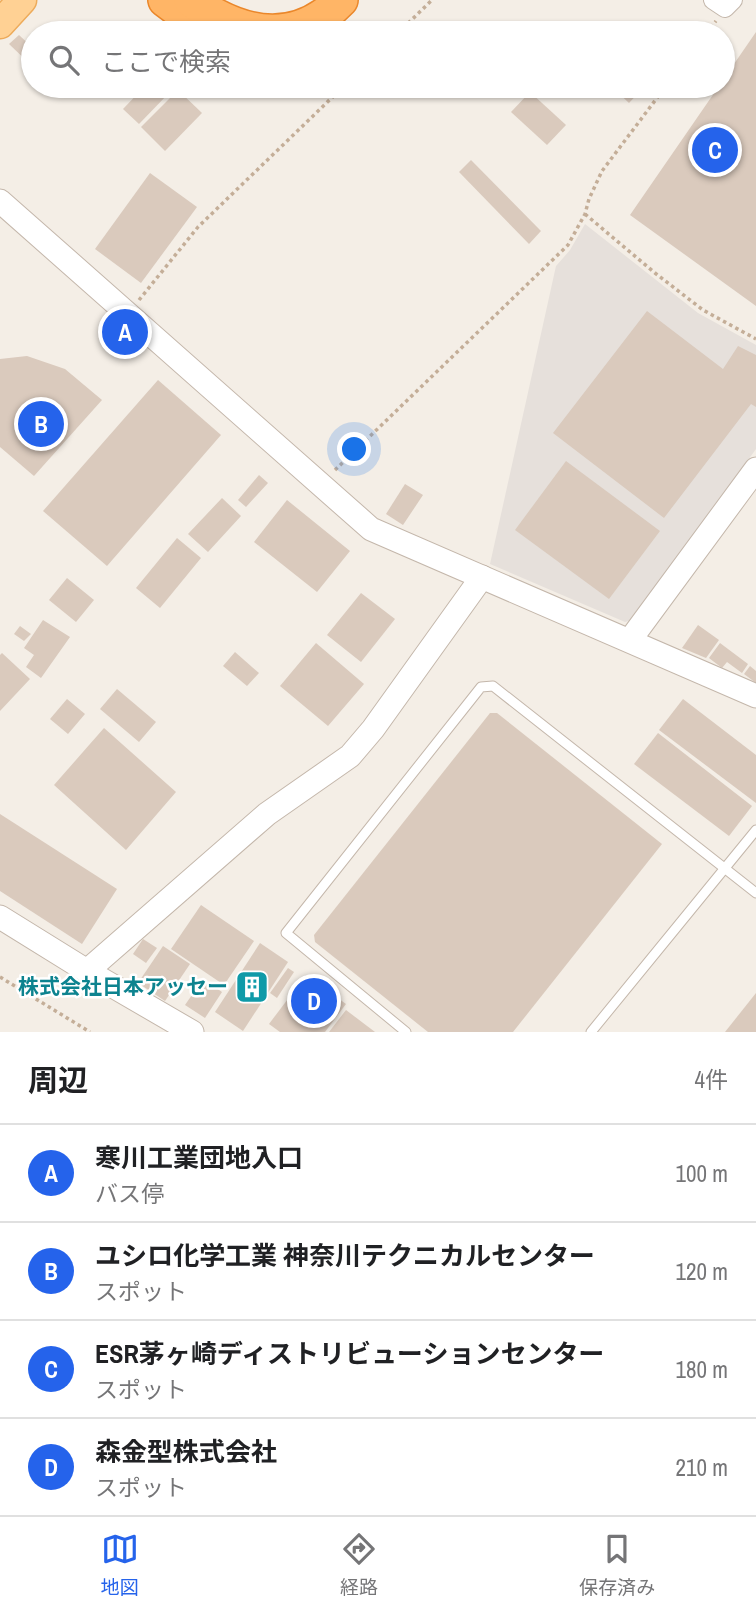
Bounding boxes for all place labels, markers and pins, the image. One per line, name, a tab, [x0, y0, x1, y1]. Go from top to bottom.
pin: C	[692, 124, 738, 176]
pin: A	[102, 306, 148, 358]
pin: B	[18, 398, 64, 450]
building icon: 株式会社日本アッセー	[233, 968, 271, 1006]
place label: 株式会社日本アッセー	[18, 972, 228, 1001]
pin: D	[291, 975, 337, 1027]

